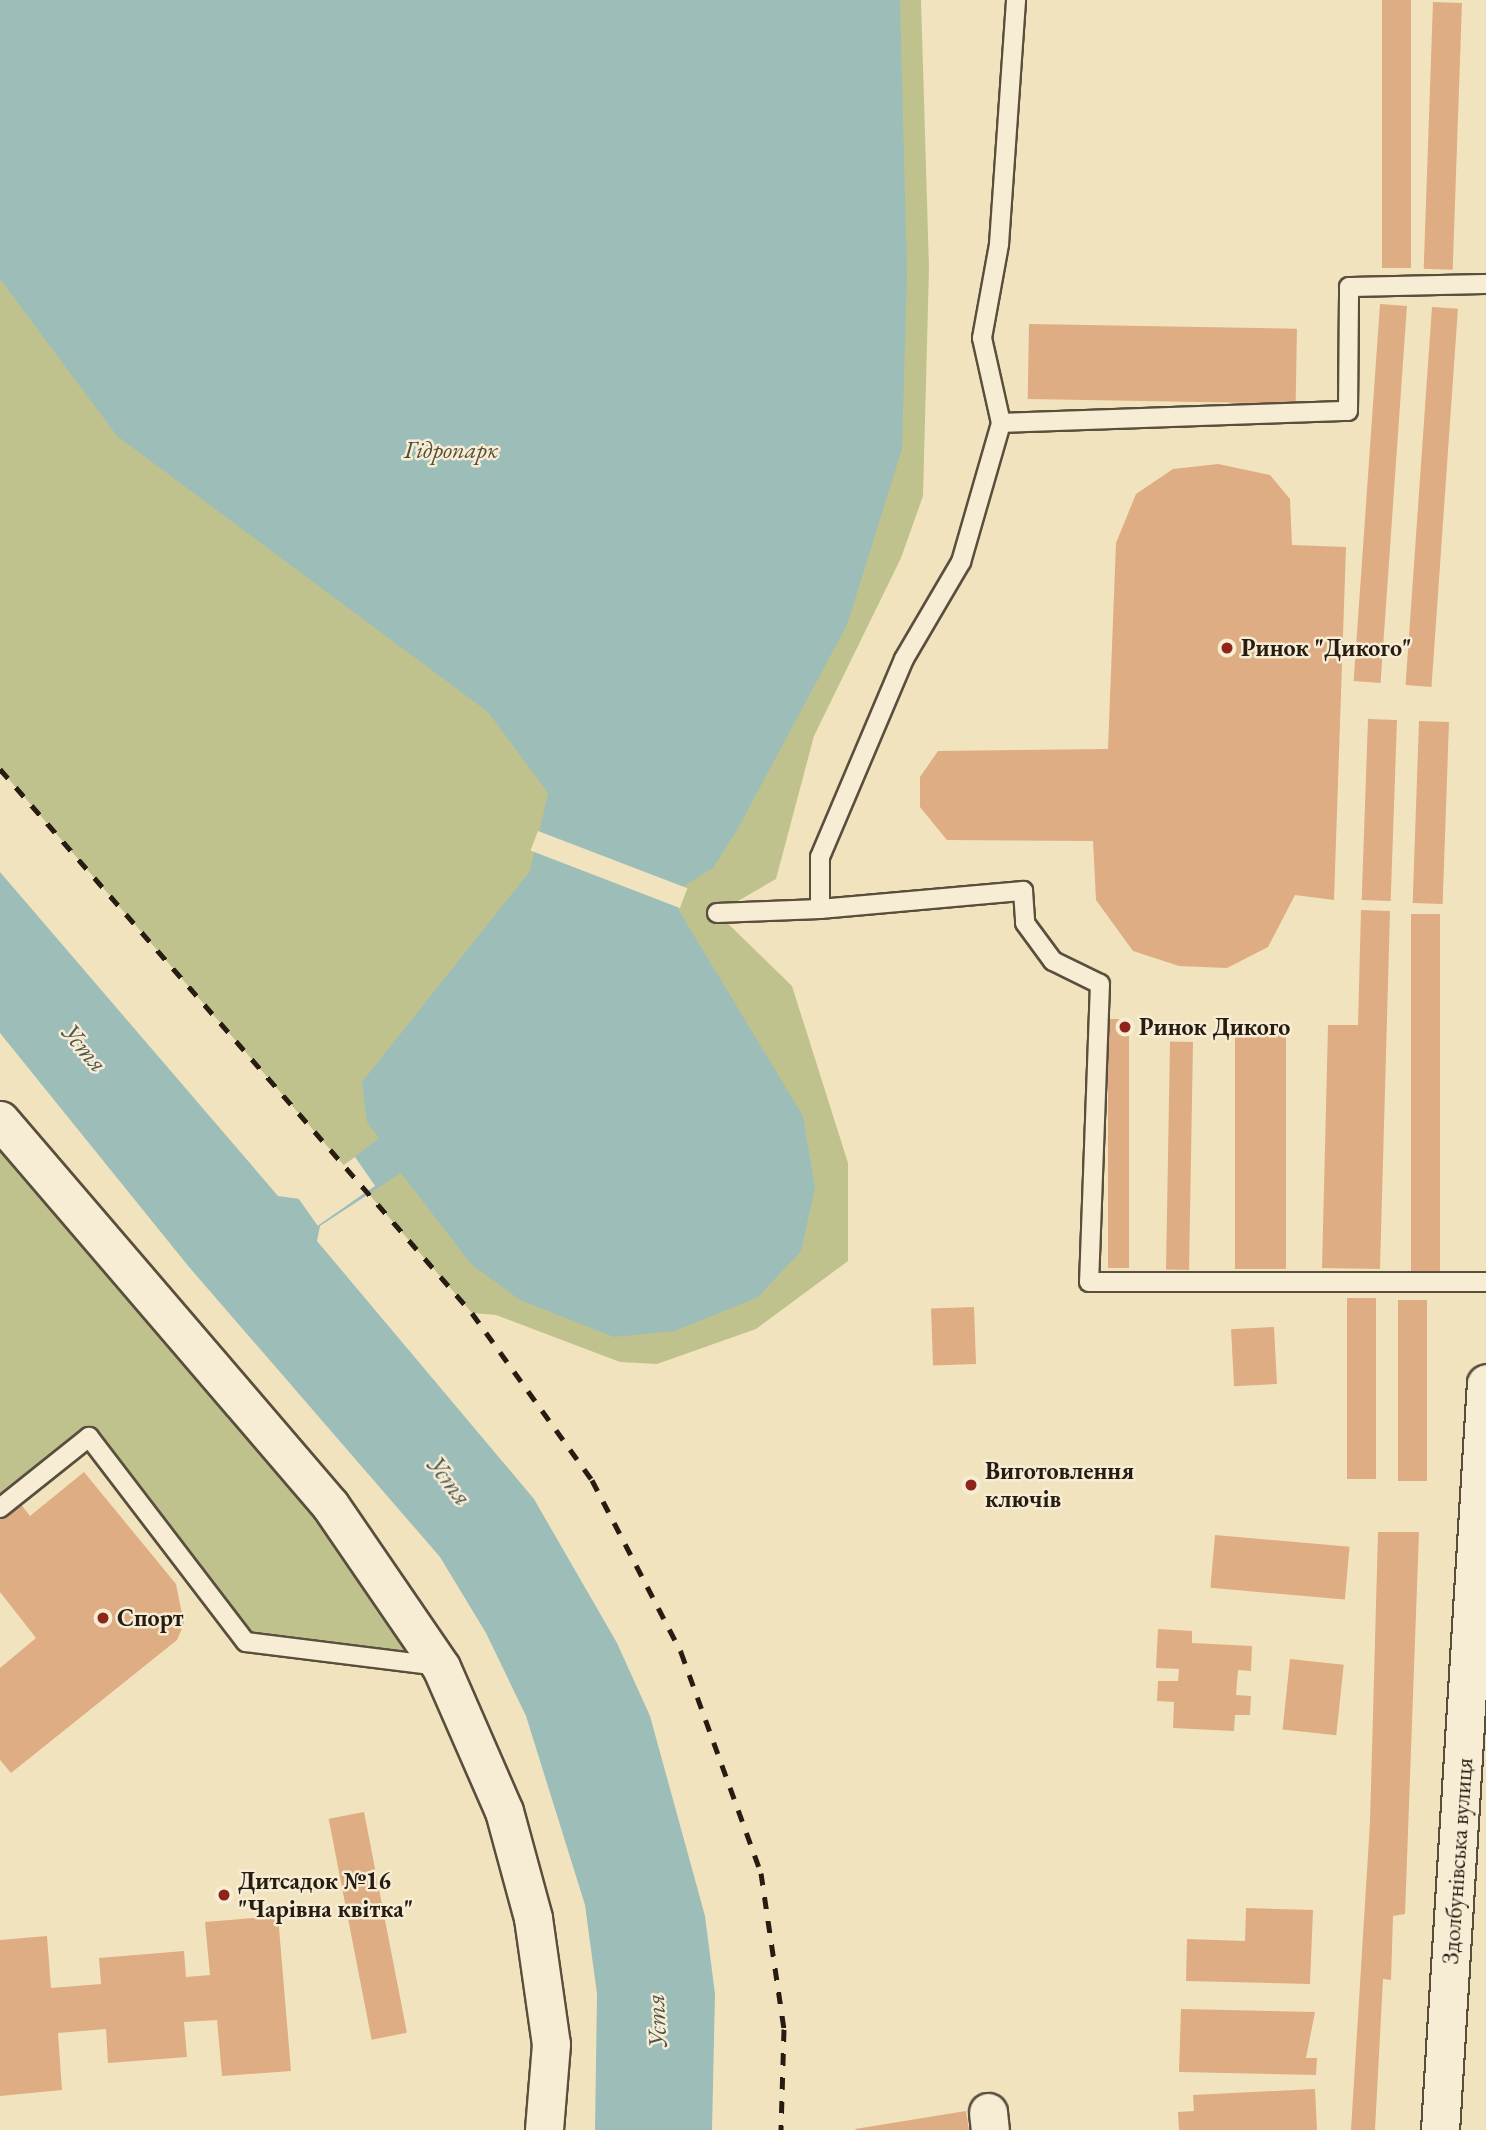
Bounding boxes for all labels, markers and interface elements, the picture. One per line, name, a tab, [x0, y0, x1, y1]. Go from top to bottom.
park label: Гідропарк	[404, 436, 498, 464]
place label: Ринок "Дикого"	[1241, 634, 1412, 662]
marker: Ринок "Дикого"	[1219, 640, 1235, 656]
place label: Ринок Дикого	[1139, 1013, 1290, 1041]
water label: Устя	[54, 1017, 114, 1079]
marker: Ринок Дикого	[1117, 1019, 1133, 1035]
water label: Устя	[420, 1450, 478, 1512]
place label: Виготовлення ключів	[985, 1457, 1134, 1513]
marker: Виготовлення ключів	[963, 1477, 979, 1493]
place label: Спорт	[117, 1604, 184, 1632]
marker: Спорт	[95, 1610, 111, 1626]
street label: Здолбунівська вулиця	[1435, 1757, 1479, 1965]
place label: Дитсадок №16 "Чарівна квітка"	[238, 1867, 413, 1923]
marker: Дитсадок №16 "Чарівна квітка"	[216, 1887, 232, 1903]
water label: Устя	[640, 1993, 674, 2049]

